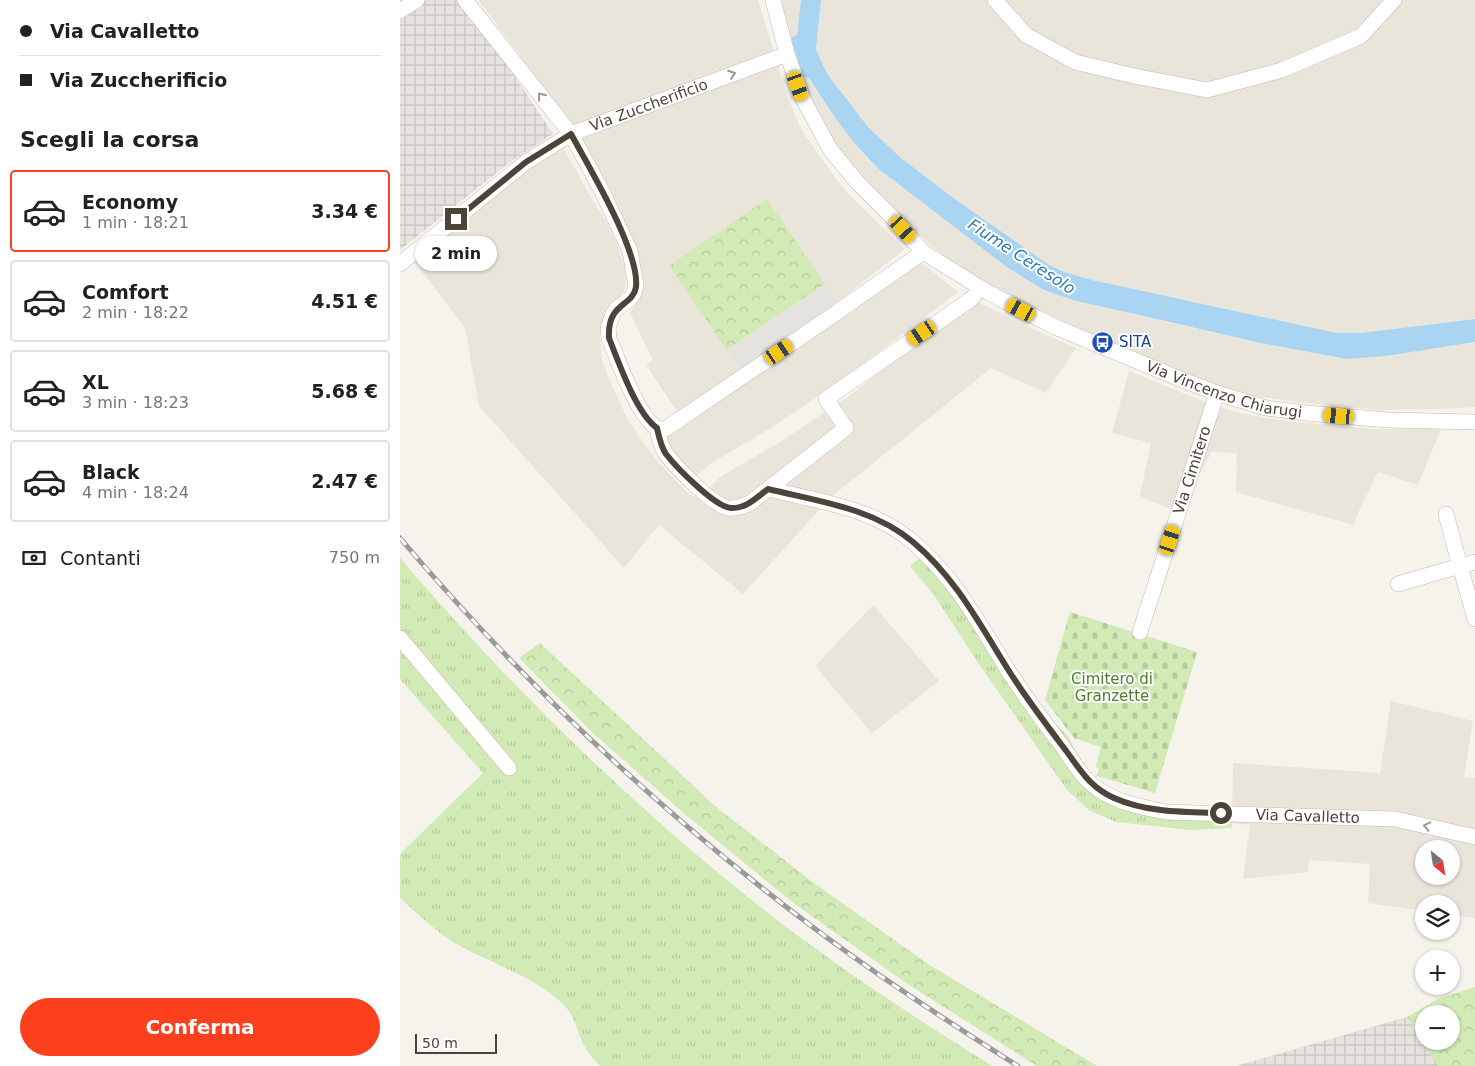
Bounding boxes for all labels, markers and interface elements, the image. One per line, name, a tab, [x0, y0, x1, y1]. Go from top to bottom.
text: Via Cavalletto	[50, 20, 199, 42]
text: Via Zuccherificio	[50, 69, 227, 91]
car	[785, 69, 810, 103]
one-way arrow	[727, 70, 735, 80]
street label: Via Zuccherificio	[587, 75, 710, 135]
one-way arrow	[537, 92, 546, 101]
text: Scegli la corsa	[20, 127, 199, 152]
icon: car	[22, 189, 67, 234]
text: Economy	[82, 191, 178, 213]
text: 3.34 €	[311, 200, 378, 222]
route end	[445, 208, 467, 230]
text: 1 min · 18:21	[82, 213, 189, 232]
car	[887, 213, 918, 245]
water label: Fiume Ceresolo	[965, 215, 1079, 298]
callout: 2 min	[415, 236, 497, 272]
text: 2 min	[431, 244, 481, 263]
icon: car	[22, 279, 67, 324]
text: Comfort	[82, 281, 169, 303]
text: 4.51 €	[311, 290, 378, 312]
car	[1004, 296, 1037, 324]
text: 2 min · 18:22	[82, 303, 189, 322]
car	[905, 318, 938, 348]
bus stop icon: SITA	[1091, 330, 1115, 354]
place label: SITA	[1119, 333, 1152, 351]
car	[762, 337, 795, 367]
street label: Via Vincenzo Chiarugi	[1143, 357, 1303, 421]
icon: car	[22, 369, 67, 414]
text: XL	[82, 371, 109, 393]
text: 5.68 €	[311, 380, 378, 402]
text: 3 min · 18:23	[82, 393, 189, 412]
car	[1323, 407, 1354, 425]
street label: Via Cimitero	[1170, 424, 1215, 517]
icon: car	[22, 459, 67, 504]
text: Black	[82, 461, 140, 483]
text: 2.47 €	[311, 470, 378, 492]
text: 4 min · 18:24	[82, 483, 189, 502]
car	[1158, 523, 1181, 557]
icon: cash	[20, 544, 48, 572]
text: Contanti	[60, 547, 141, 569]
text: 750 m	[329, 548, 380, 567]
park label: Cimitero di Granzette	[1071, 670, 1153, 705]
route start	[1210, 802, 1232, 824]
street label: Via Cavalletto	[1255, 806, 1360, 827]
one-way arrow	[1423, 821, 1432, 832]
north arrow	[1415, 840, 1460, 885]
map controls	[1415, 840, 1460, 1050]
button: layers	[1415, 895, 1460, 940]
button: +	[1415, 950, 1460, 995]
button: Conferma	[20, 998, 380, 1056]
button: −	[1415, 1005, 1460, 1050]
scale bar	[415, 1031, 498, 1054]
text: 50 m	[422, 1035, 458, 1051]

